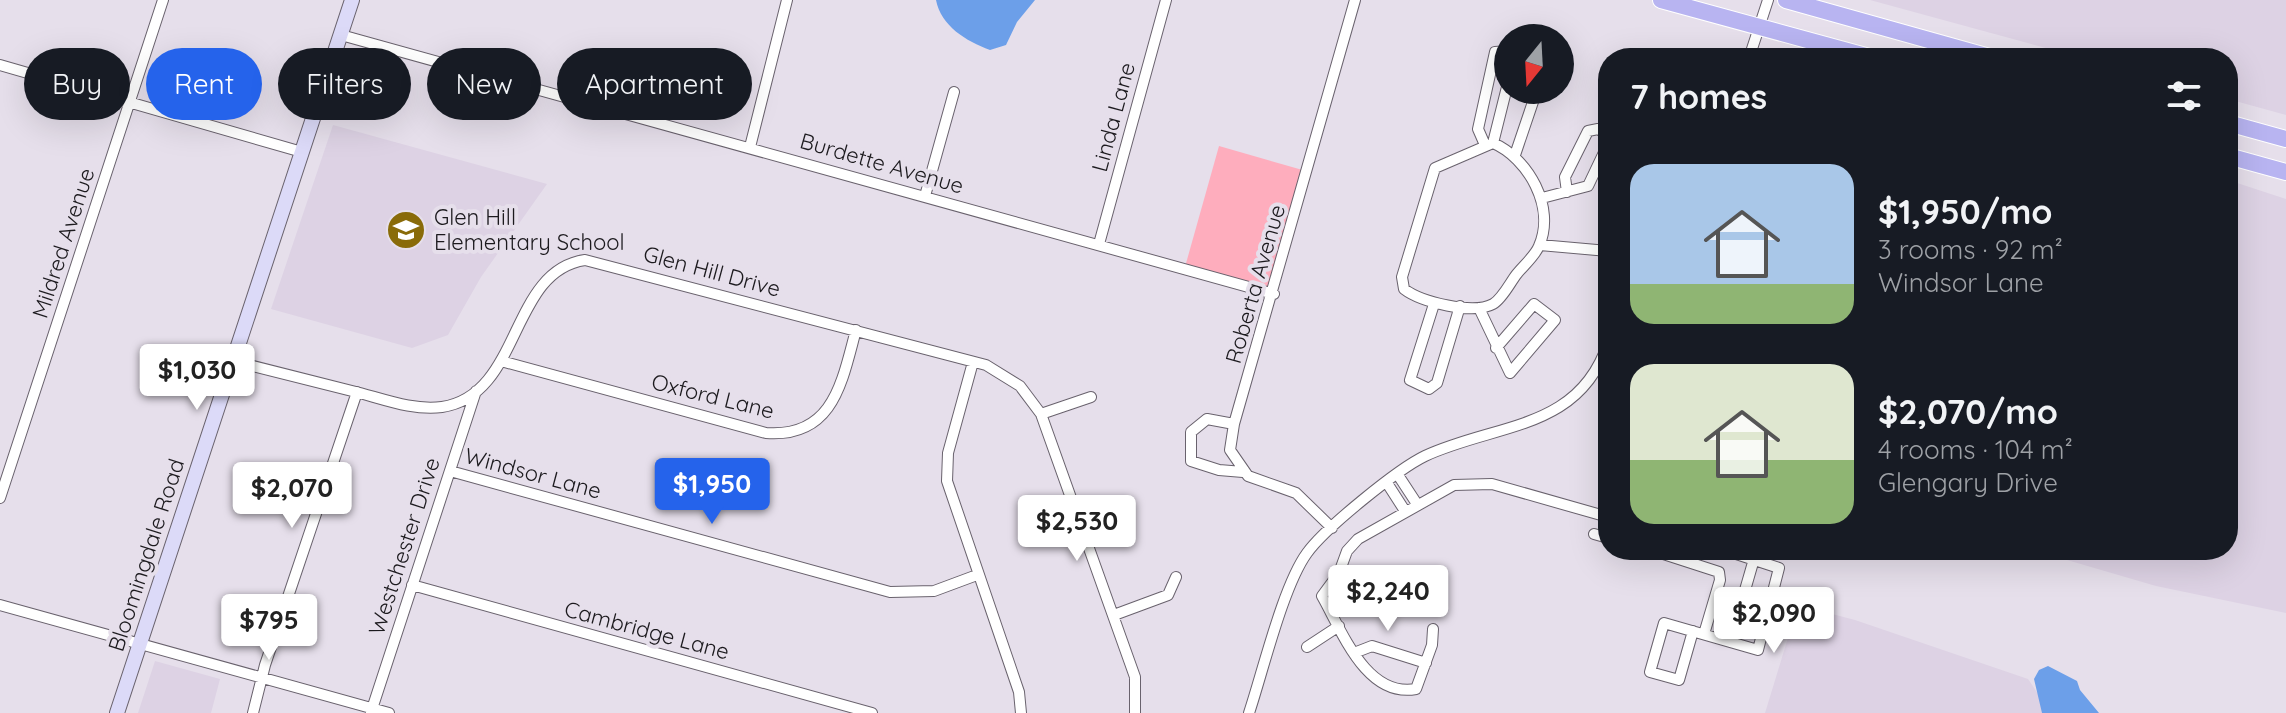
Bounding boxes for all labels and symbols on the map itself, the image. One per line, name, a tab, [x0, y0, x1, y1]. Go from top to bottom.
north arrow	[1494, 24, 1574, 104]
street label: Linda Lane	[1085, 59, 1141, 175]
street label: Burdette Avenue	[797, 126, 967, 200]
street label: Mildred Avenue	[26, 164, 100, 322]
street label: Roberta Avenue	[1219, 201, 1291, 367]
place label: Glen Hill Elementary School	[434, 203, 625, 256]
school or university icon: Glen Hill Elementary School	[385, 209, 427, 251]
street label: Glen Hill Drive	[640, 239, 784, 303]
pin: $1,030	[132, 344, 262, 412]
street label: Oxford Lane	[649, 367, 777, 425]
street label: Windsor Lane	[462, 441, 604, 505]
street label: Westchester Drive	[362, 454, 446, 638]
street label: Bloomingdale Road	[102, 455, 190, 655]
pin: $1,950	[647, 458, 777, 526]
pin: $2,070	[227, 462, 357, 530]
pin: $2,530	[1012, 495, 1142, 563]
pin: $2,240	[1323, 565, 1453, 633]
pin: $2,090	[1709, 587, 1839, 655]
pin: $795	[222, 594, 316, 662]
street label: Cambridge Lane	[562, 595, 732, 665]

